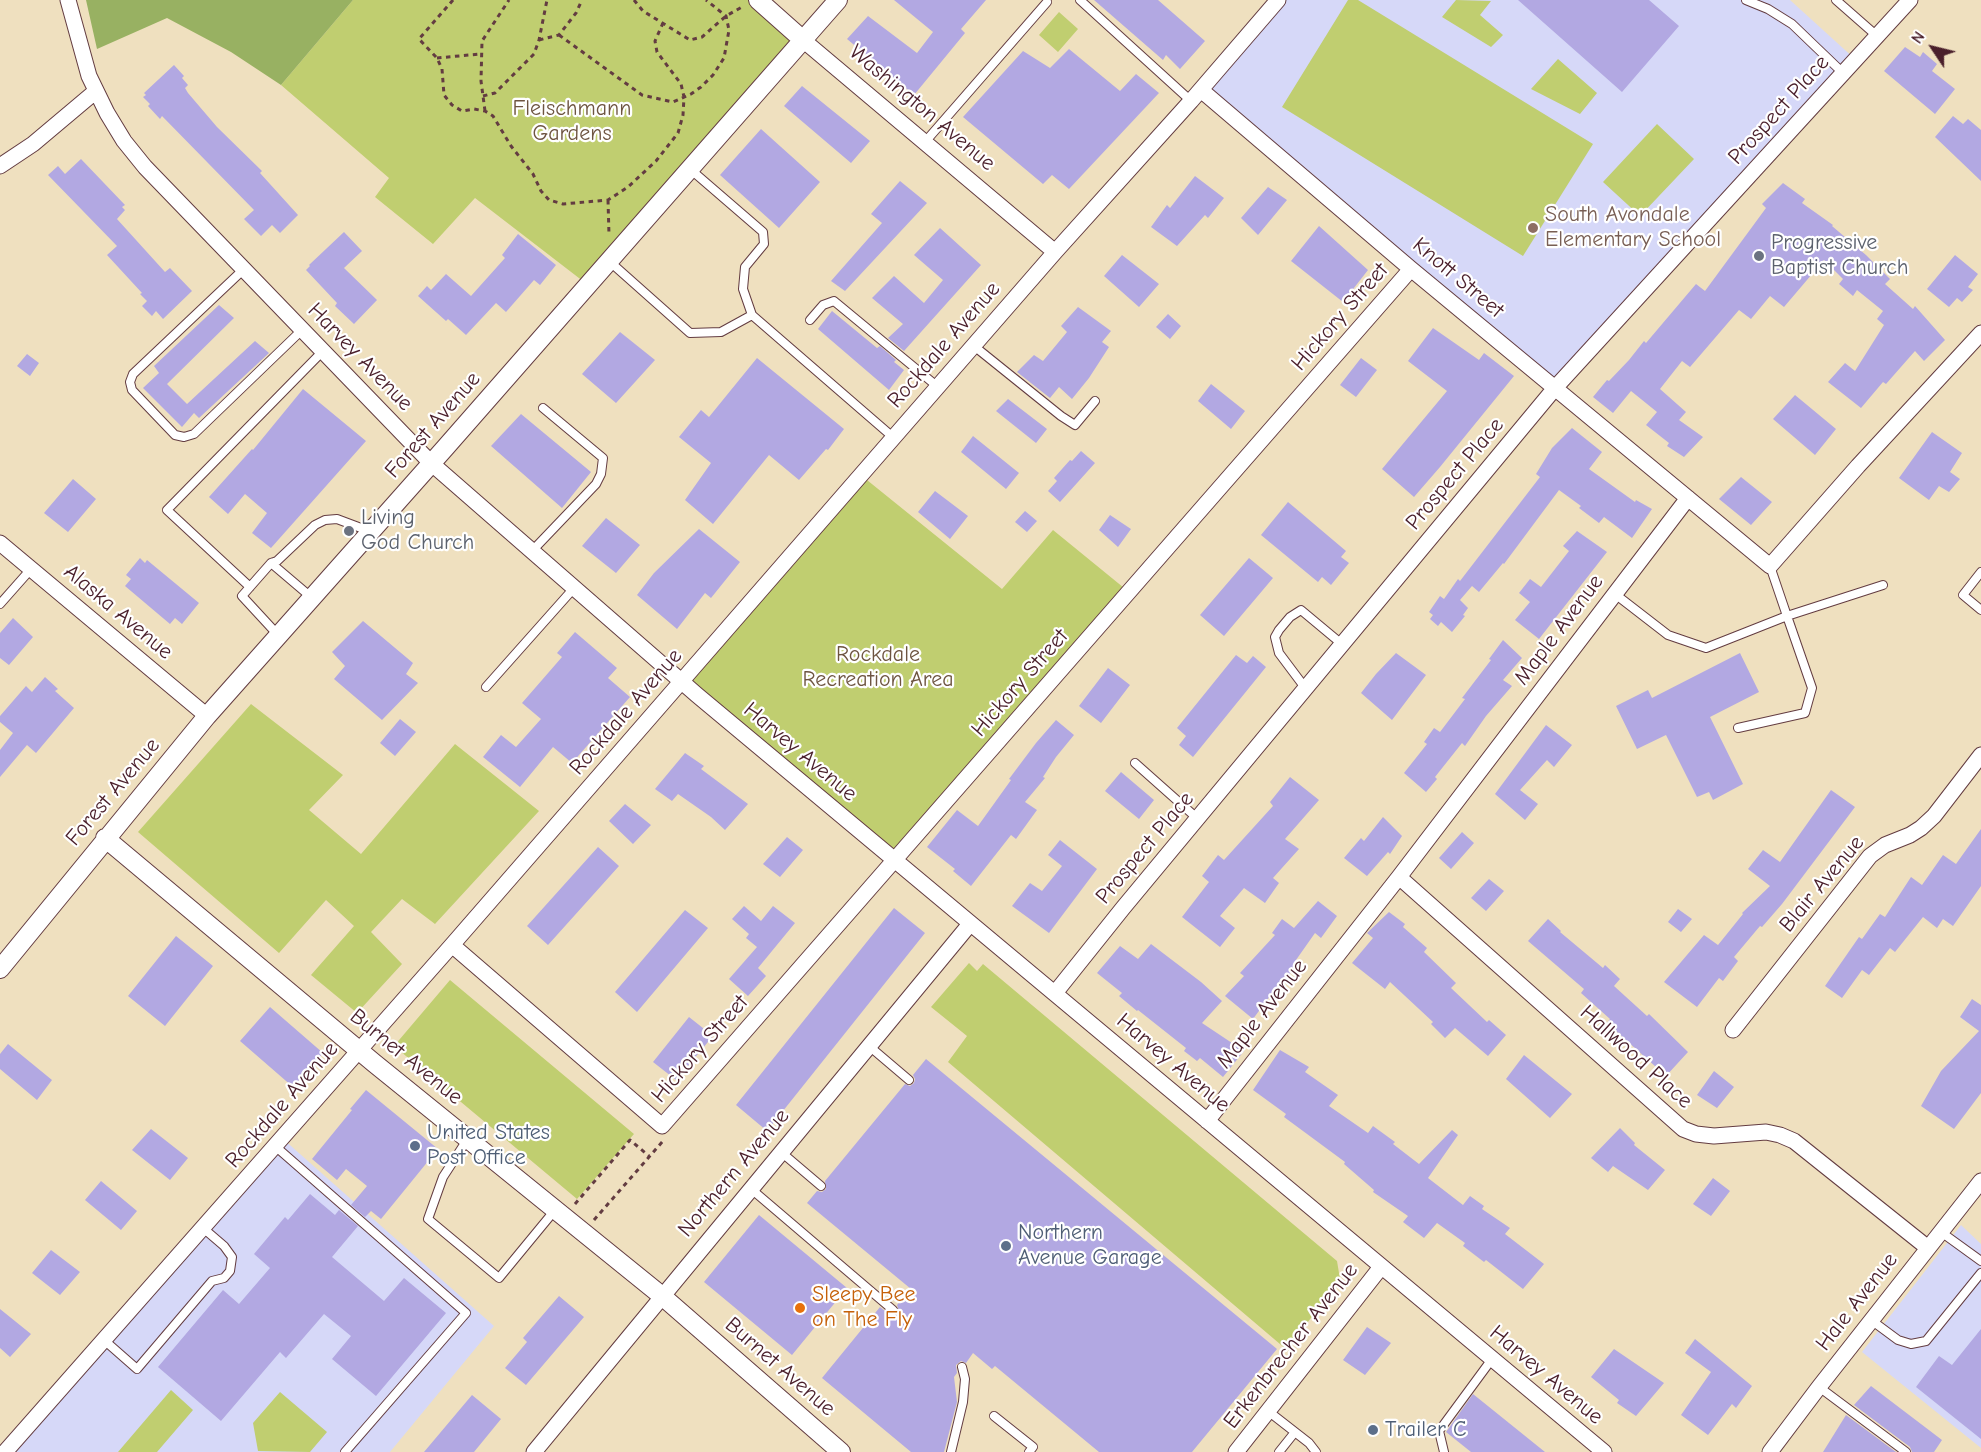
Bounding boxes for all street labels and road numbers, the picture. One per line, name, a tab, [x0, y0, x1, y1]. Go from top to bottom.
street label: Washington Avenue	[844, 39, 1000, 177]
street label: Prospect Place	[1723, 50, 1835, 170]
street label: Knott Street	[1407, 232, 1509, 324]
street label: Hickory Street	[1286, 258, 1394, 376]
street label: Rockdale Avenue	[882, 277, 1006, 413]
street label: Harvey Avenue	[302, 297, 418, 417]
street label: Forest Avenue	[380, 366, 486, 484]
street label: Prospect Place	[1400, 413, 1510, 535]
street label: Alaska Avenue	[58, 559, 178, 665]
street label: Maple Avenue	[1509, 569, 1609, 691]
street label: Hickory Street	[966, 624, 1074, 742]
street label: Rockdale Avenue	[564, 644, 688, 780]
street label: Harvey Avenue	[738, 697, 862, 807]
street label: Forest Avenue	[60, 733, 166, 851]
street label: Prospect Place	[1090, 787, 1200, 909]
street label: Blair Avenue	[1774, 830, 1870, 938]
street label: Maple Avenue	[1211, 954, 1313, 1074]
street label: Hickory Street	[646, 990, 754, 1108]
street label: Hallwood Place	[1574, 1000, 1698, 1114]
street label: Burnet Avenue	[344, 1003, 468, 1111]
street label: Harvey Avenue	[1111, 1008, 1235, 1118]
street label: Rockdale Avenue	[220, 1037, 344, 1173]
street label: Northern Avenue	[673, 1104, 795, 1242]
street label: Hale Avenue	[1810, 1248, 1904, 1356]
street label: Erkenbrecher Avenue	[1218, 1258, 1364, 1434]
street label: Burnet Avenue	[719, 1312, 841, 1422]
street label: Harvey Avenue	[1484, 1320, 1608, 1430]

